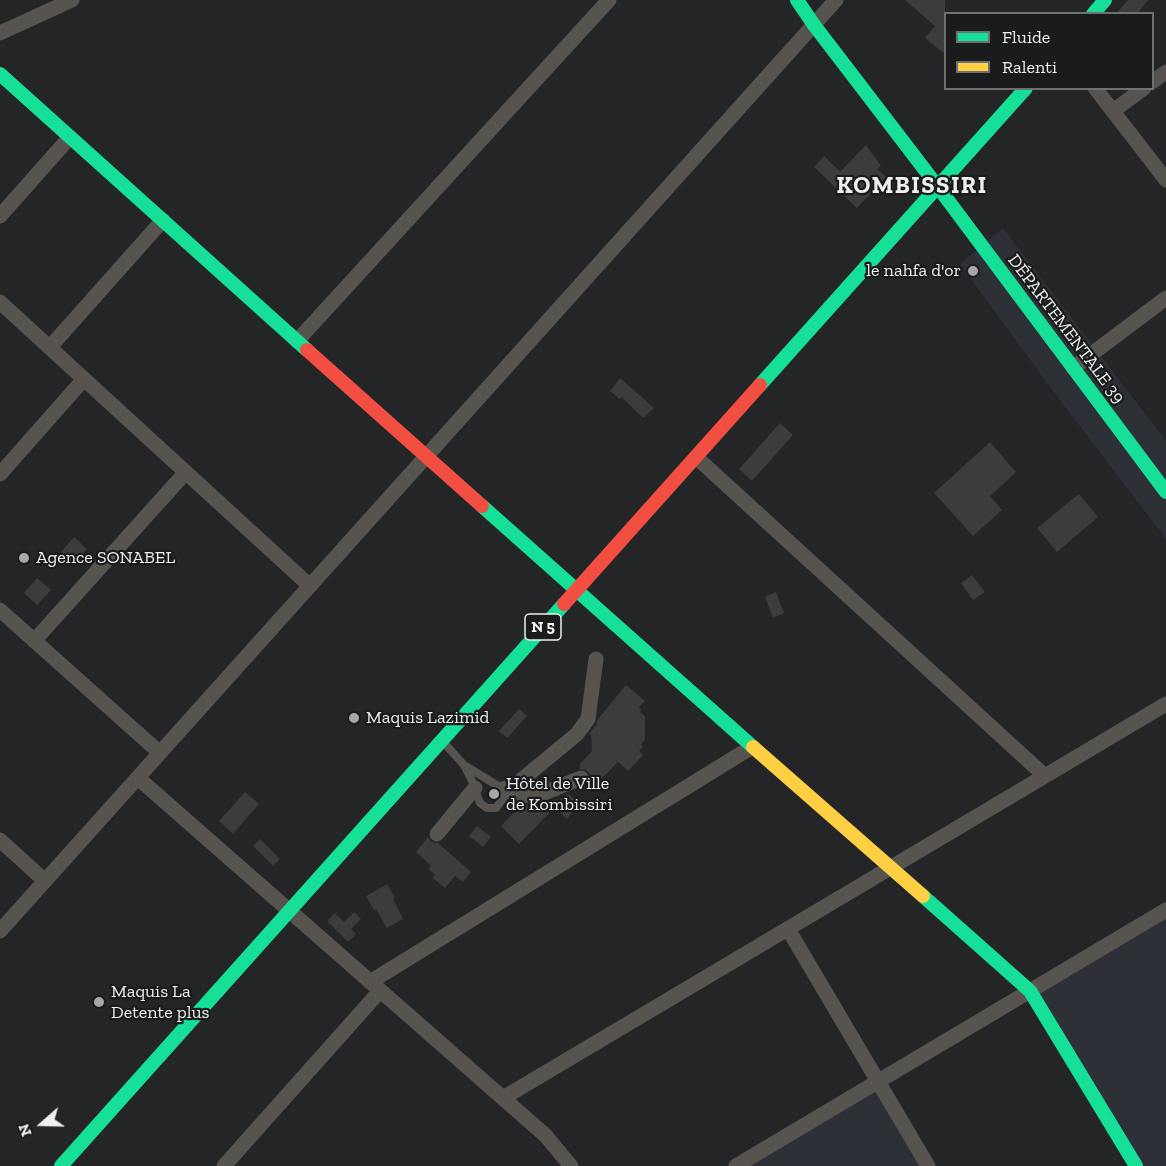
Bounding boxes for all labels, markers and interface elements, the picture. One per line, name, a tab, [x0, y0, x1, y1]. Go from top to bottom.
legend	[944, 12, 1154, 90]
text: Fluide	[1002, 26, 1050, 48]
text: Ralenti	[1002, 56, 1057, 78]
district label: KOMBISSIRI	[836, 172, 988, 200]
street label: DÉPARTEMENTALE 39	[1003, 250, 1129, 408]
place label: le nahfa d'or	[866, 260, 961, 282]
marker: le nahfa d'or	[966, 264, 980, 278]
place label: Agence SONABEL	[36, 547, 175, 569]
marker: Agence SONABEL	[17, 551, 31, 565]
road number: N 5	[525, 614, 561, 640]
place label: Maquis Lazimid	[366, 707, 489, 729]
marker: Maquis Lazimid	[347, 711, 361, 725]
place label: Hôtel de Ville de Kombissiri	[506, 773, 612, 816]
marker: Hôtel de Ville de Kombissiri	[487, 787, 501, 801]
place label: Maquis La Detente plus	[111, 981, 209, 1024]
marker: Maquis La Detente plus	[92, 995, 106, 1009]
north arrow	[12, 1094, 72, 1154]
text: N	[14, 1121, 36, 1139]

